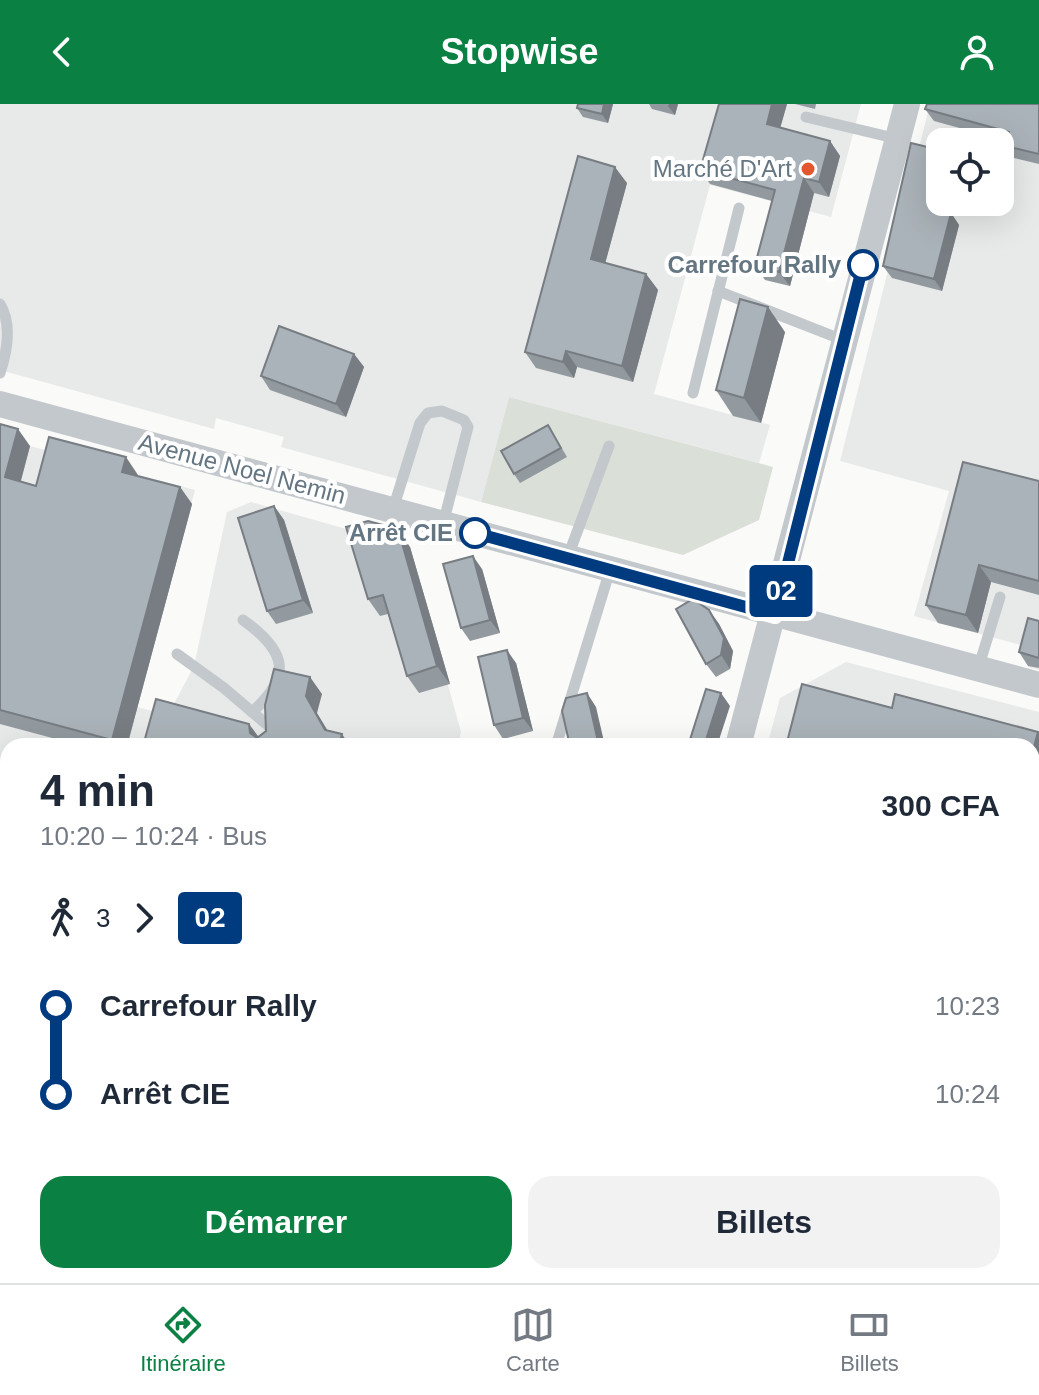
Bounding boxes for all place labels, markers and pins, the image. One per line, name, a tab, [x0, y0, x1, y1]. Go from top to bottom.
place label: Marché D'Art	[653, 155, 792, 182]
marker: Marché D'Art	[799, 160, 817, 178]
marker: Carrefour Rally	[848, 250, 878, 280]
place label: Carrefour Rally	[668, 251, 842, 278]
marker: Arrêt CIE	[460, 518, 490, 548]
place label: Arrêt CIE	[349, 519, 453, 546]

